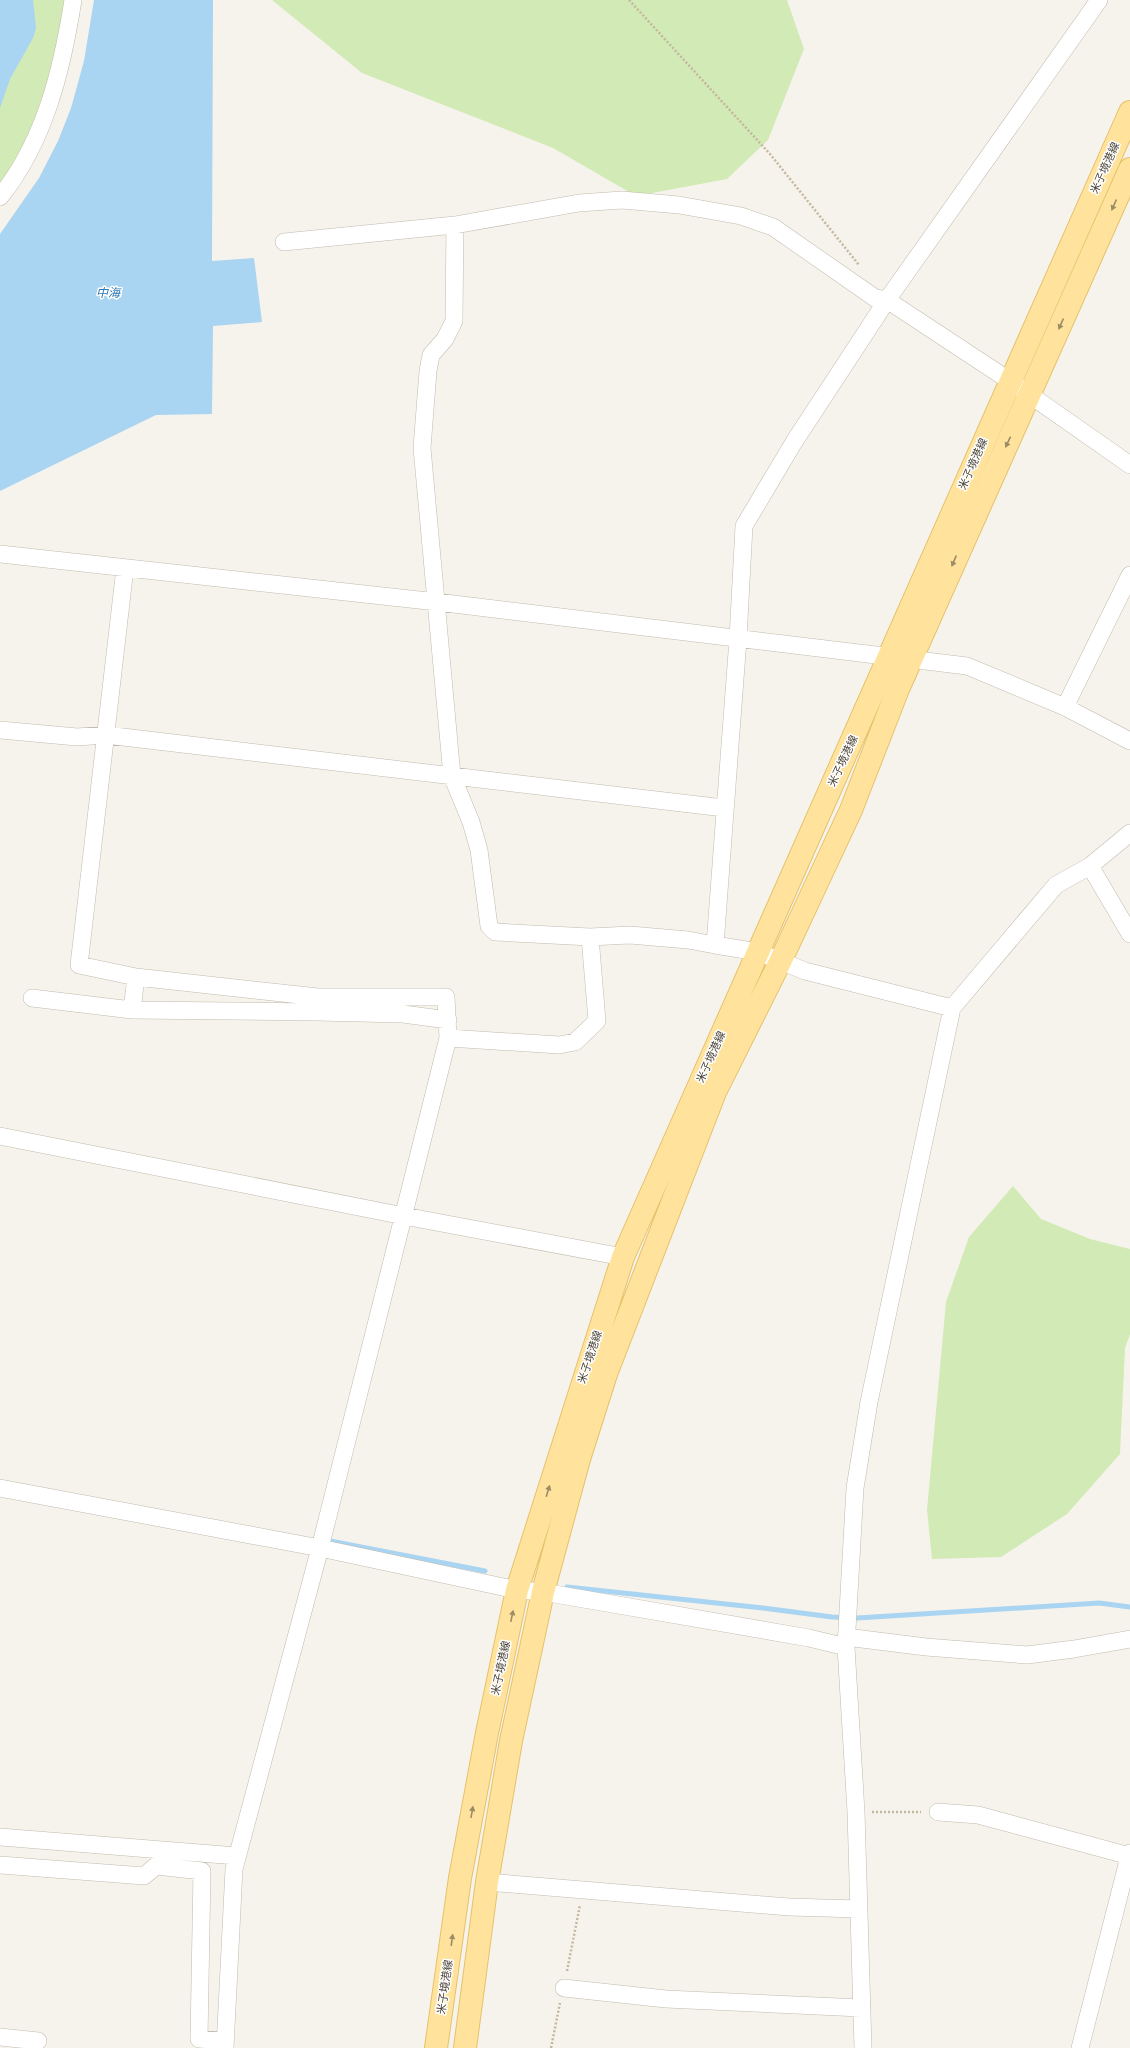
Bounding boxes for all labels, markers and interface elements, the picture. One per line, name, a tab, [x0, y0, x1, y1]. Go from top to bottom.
street label: 米子境港線	[1088, 140, 1122, 196]
one-way arrow	[1111, 199, 1117, 210]
water label: 中海	[96, 286, 122, 300]
one-way arrow	[1058, 318, 1064, 329]
street label: 米子境港線	[956, 436, 990, 492]
one-way arrow	[1005, 436, 1011, 448]
one-way arrow	[951, 555, 957, 567]
street label: 米子境港線	[825, 733, 861, 789]
street label: 米子境港線	[694, 1029, 728, 1085]
street label: 米子境港線	[575, 1329, 605, 1385]
one-way arrow	[546, 1485, 552, 1497]
one-way arrow	[509, 1610, 515, 1622]
street label: 米子境港線	[489, 1640, 513, 1696]
one-way arrow	[470, 1806, 476, 1818]
one-way arrow	[449, 1934, 455, 1946]
street label: 米子境港線	[435, 1959, 455, 2015]

